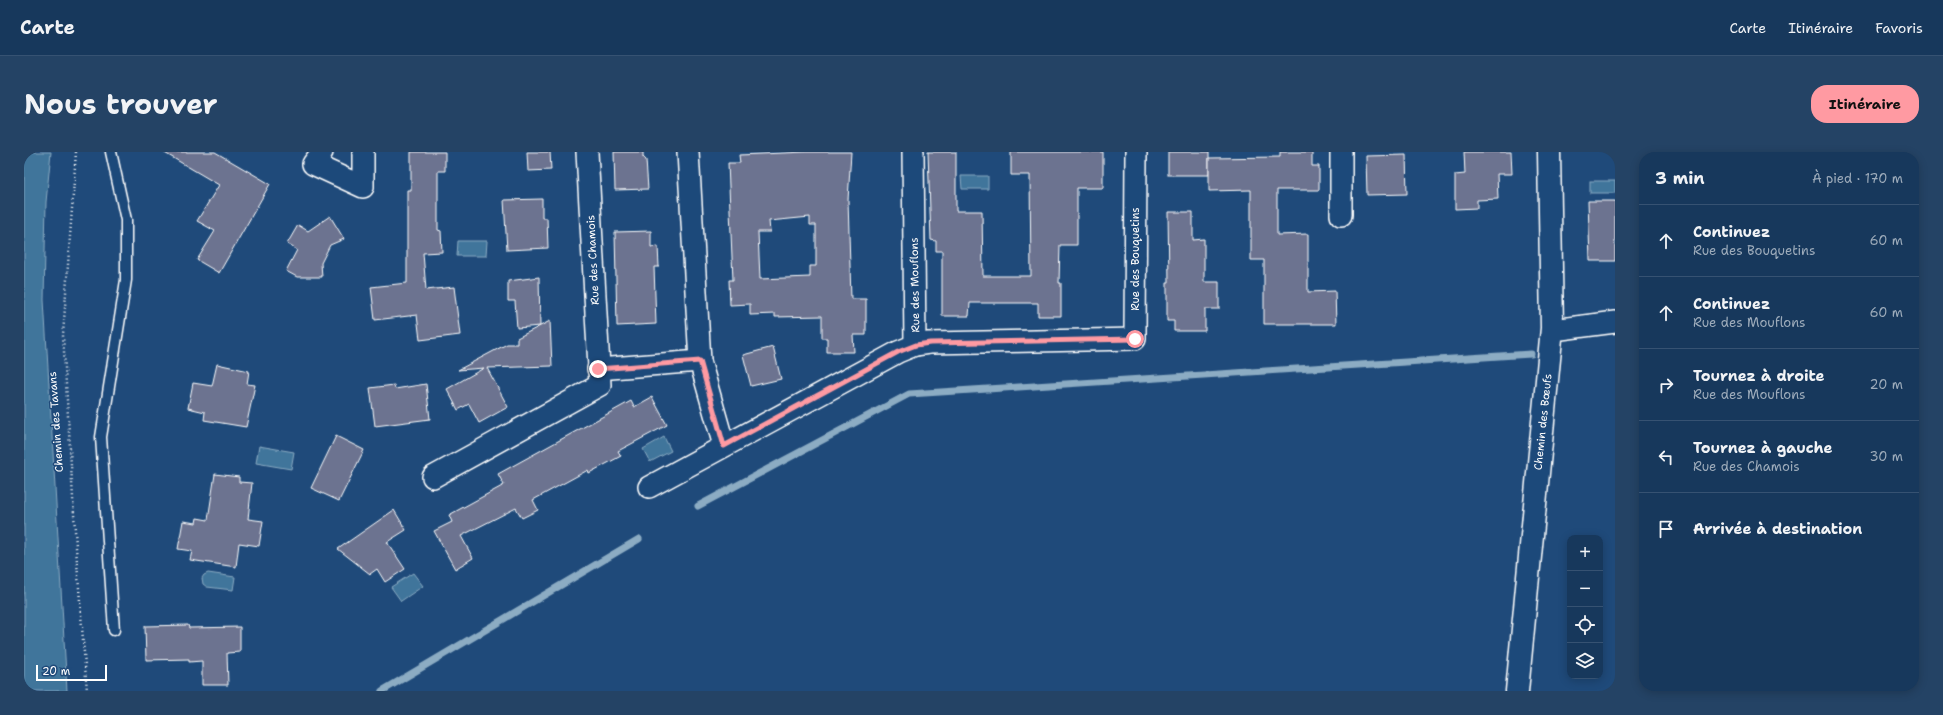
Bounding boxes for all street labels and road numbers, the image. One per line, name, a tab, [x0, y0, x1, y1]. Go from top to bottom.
street label: Rue des Bouquetins	[1128, 207, 1143, 311]
street label: Rue des Chamois	[583, 215, 603, 305]
street label: Rue des Mouflons	[907, 237, 923, 333]
street label: Chemin des Tavans	[45, 371, 67, 473]
street label: Chemin des Bœufs	[1530, 373, 1556, 471]

